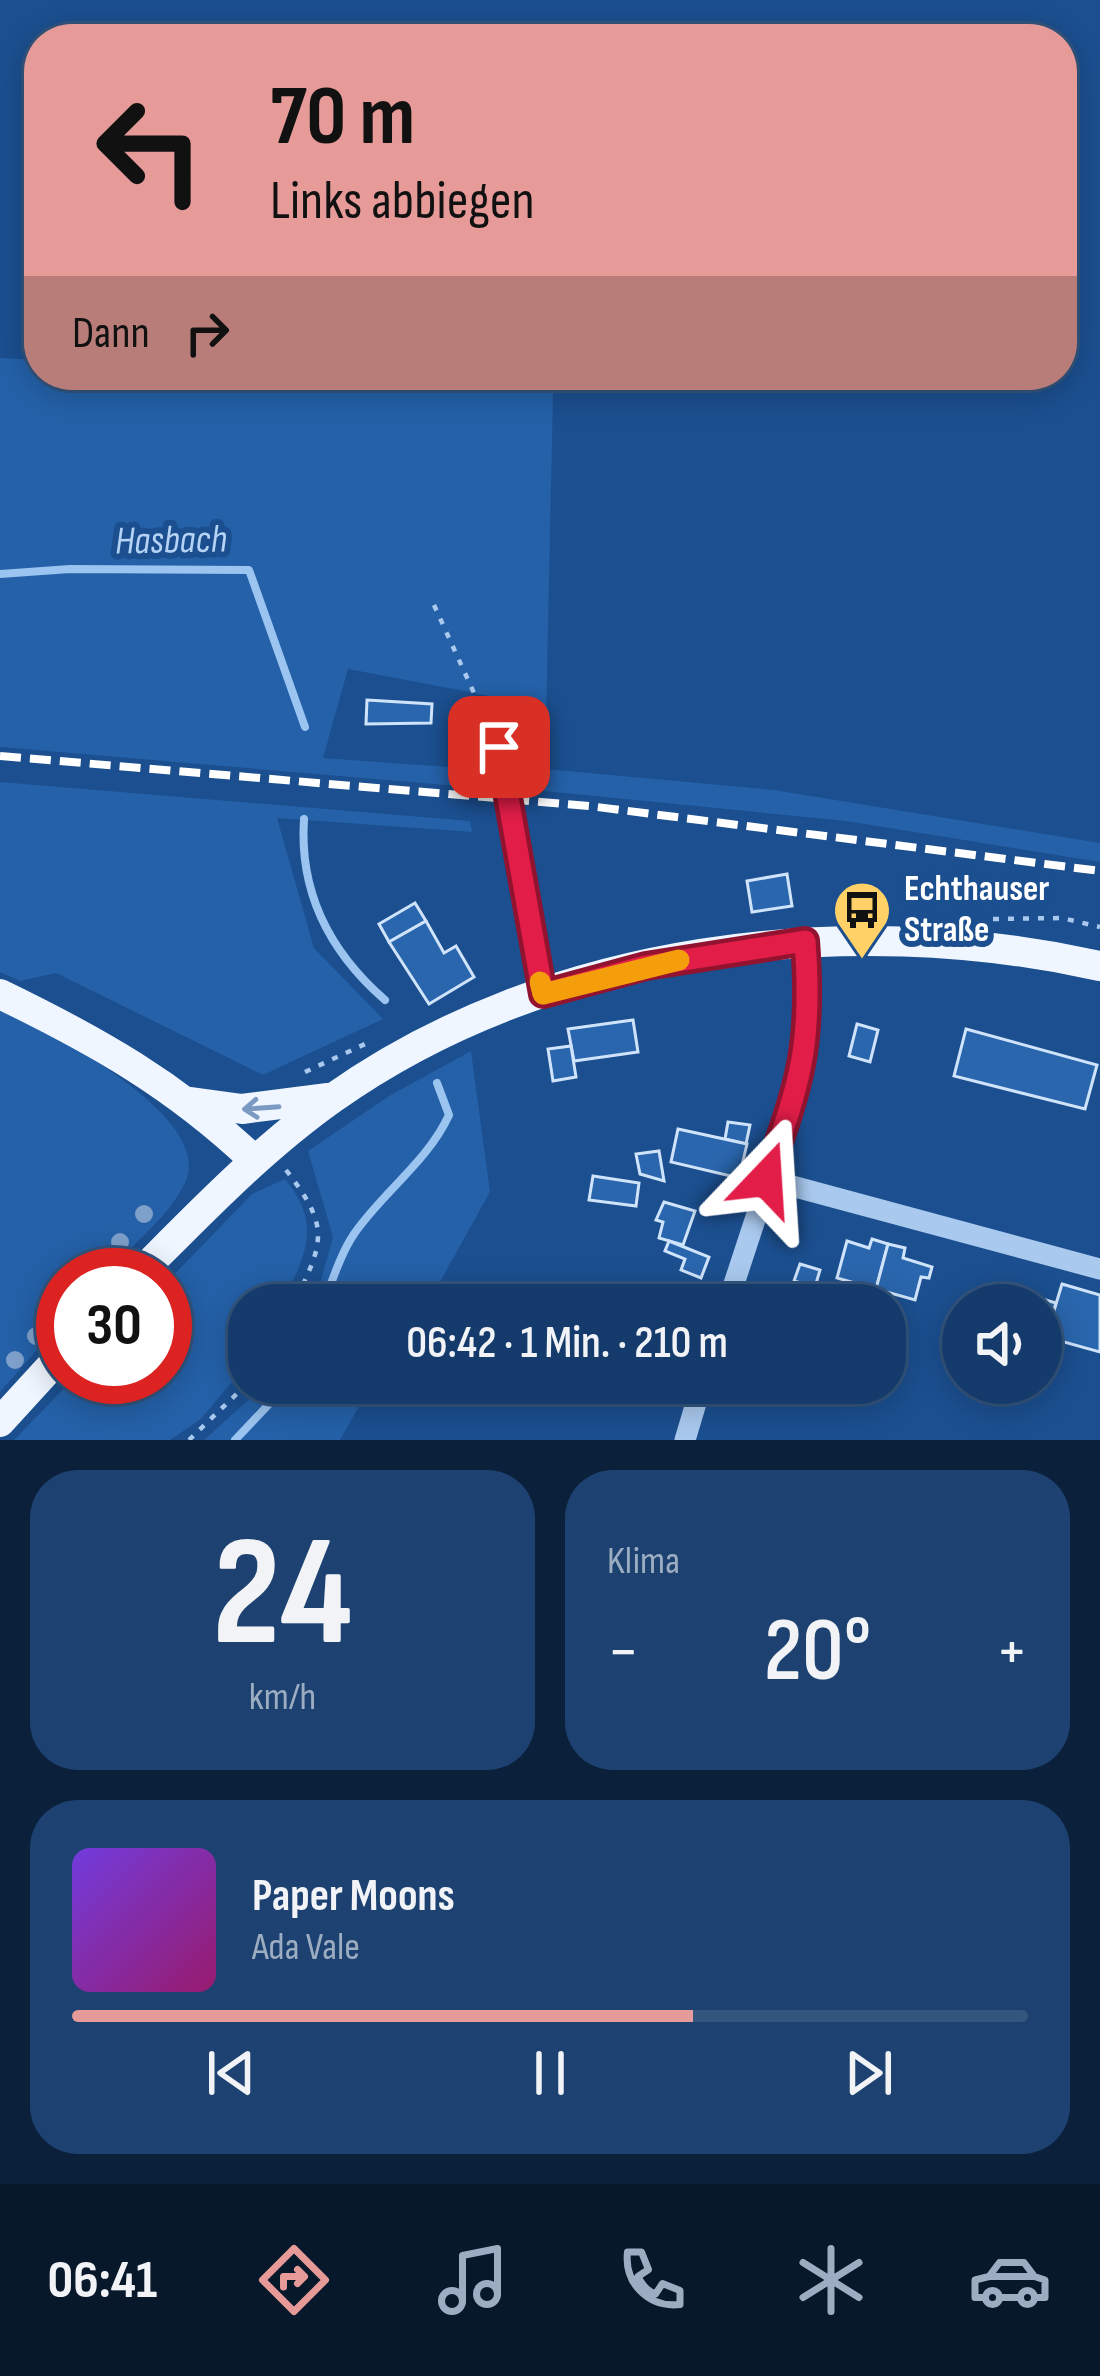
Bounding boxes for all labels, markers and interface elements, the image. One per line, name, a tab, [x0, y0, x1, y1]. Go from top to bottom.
text: 70 m	[270, 67, 415, 168]
icon: left	[72, 72, 228, 228]
text: Links abbiegen	[270, 169, 535, 234]
icon: right	[174, 300, 240, 366]
text: Dann	[72, 306, 150, 361]
water label: Hasbach	[115, 517, 227, 565]
pin	[448, 696, 550, 798]
icon: arrive	[466, 714, 532, 780]
place label: Echthauser Straße	[904, 868, 1050, 952]
bus stop icon: Echthauser Straße	[831, 879, 893, 961]
one-way arrow	[242, 1096, 281, 1119]
position arrow	[703, 1116, 829, 1242]
speed limit sign: 30	[36, 1248, 192, 1404]
map controls	[942, 1284, 1062, 1404]
button: sound	[942, 1284, 1062, 1404]
text: 06:42 · 1 Min. · 210 m	[406, 1316, 728, 1371]
text: 24	[212, 1502, 353, 1689]
text: Klima	[607, 1538, 680, 1585]
text: 20°	[764, 1598, 871, 1706]
text: −	[607, 1613, 639, 1692]
text: +	[996, 1613, 1028, 1692]
text: km/h	[249, 1674, 316, 1721]
text: Paper Moons	[252, 1869, 455, 1924]
text: Ada Vale	[252, 1924, 360, 1971]
icon: previous	[198, 2040, 264, 2106]
icon: pause	[517, 2040, 583, 2106]
icon: next	[836, 2040, 902, 2106]
icon: directions	[252, 2238, 336, 2322]
icon: music	[431, 2238, 515, 2322]
icon: phone	[610, 2238, 694, 2322]
icon: climate	[789, 2238, 873, 2322]
icon: car	[968, 2238, 1052, 2322]
text: 06:41	[48, 2248, 157, 2313]

